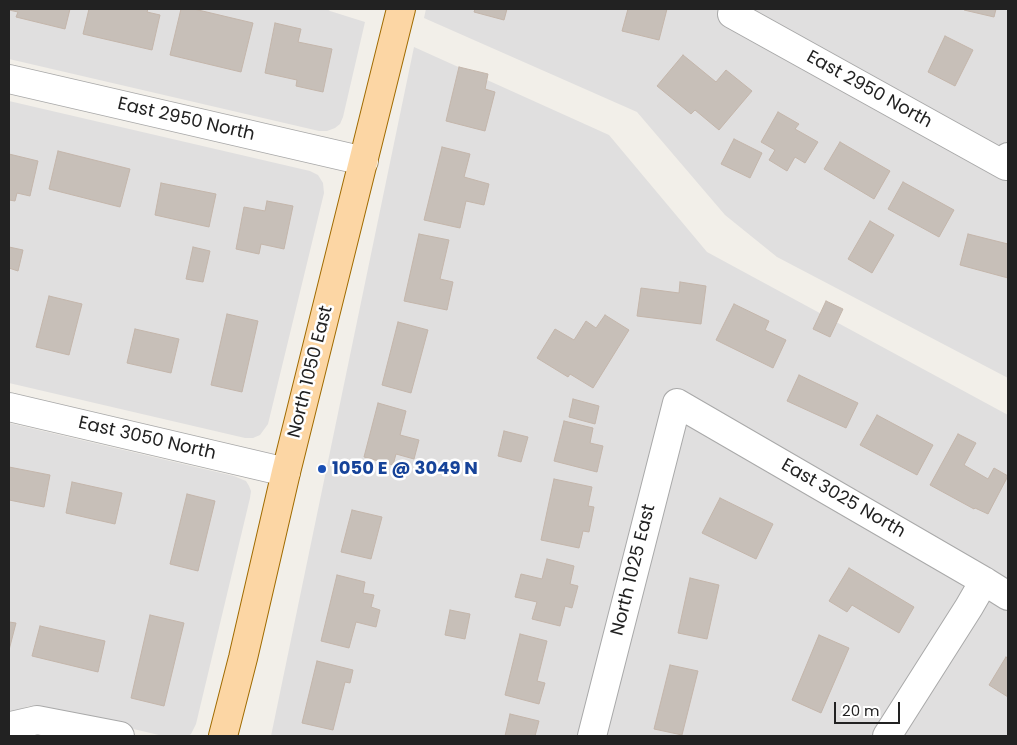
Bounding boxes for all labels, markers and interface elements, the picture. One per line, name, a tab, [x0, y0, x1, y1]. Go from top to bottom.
street label: East 2950 North	[802, 47, 936, 133]
street label: East 2950 North	[115, 94, 257, 146]
street label: North 1050 East	[284, 304, 338, 440]
street label: East 3050 North	[76, 413, 218, 465]
street label: East 3025 North	[777, 455, 909, 543]
place label: 1050 E @ 3049 N	[332, 458, 478, 480]
marker: 1050 E @ 3049 N	[316, 463, 328, 475]
street label: North 1025 East	[607, 502, 661, 638]
scale bar	[837, 692, 903, 724]
text: 20 m	[842, 700, 880, 721]

